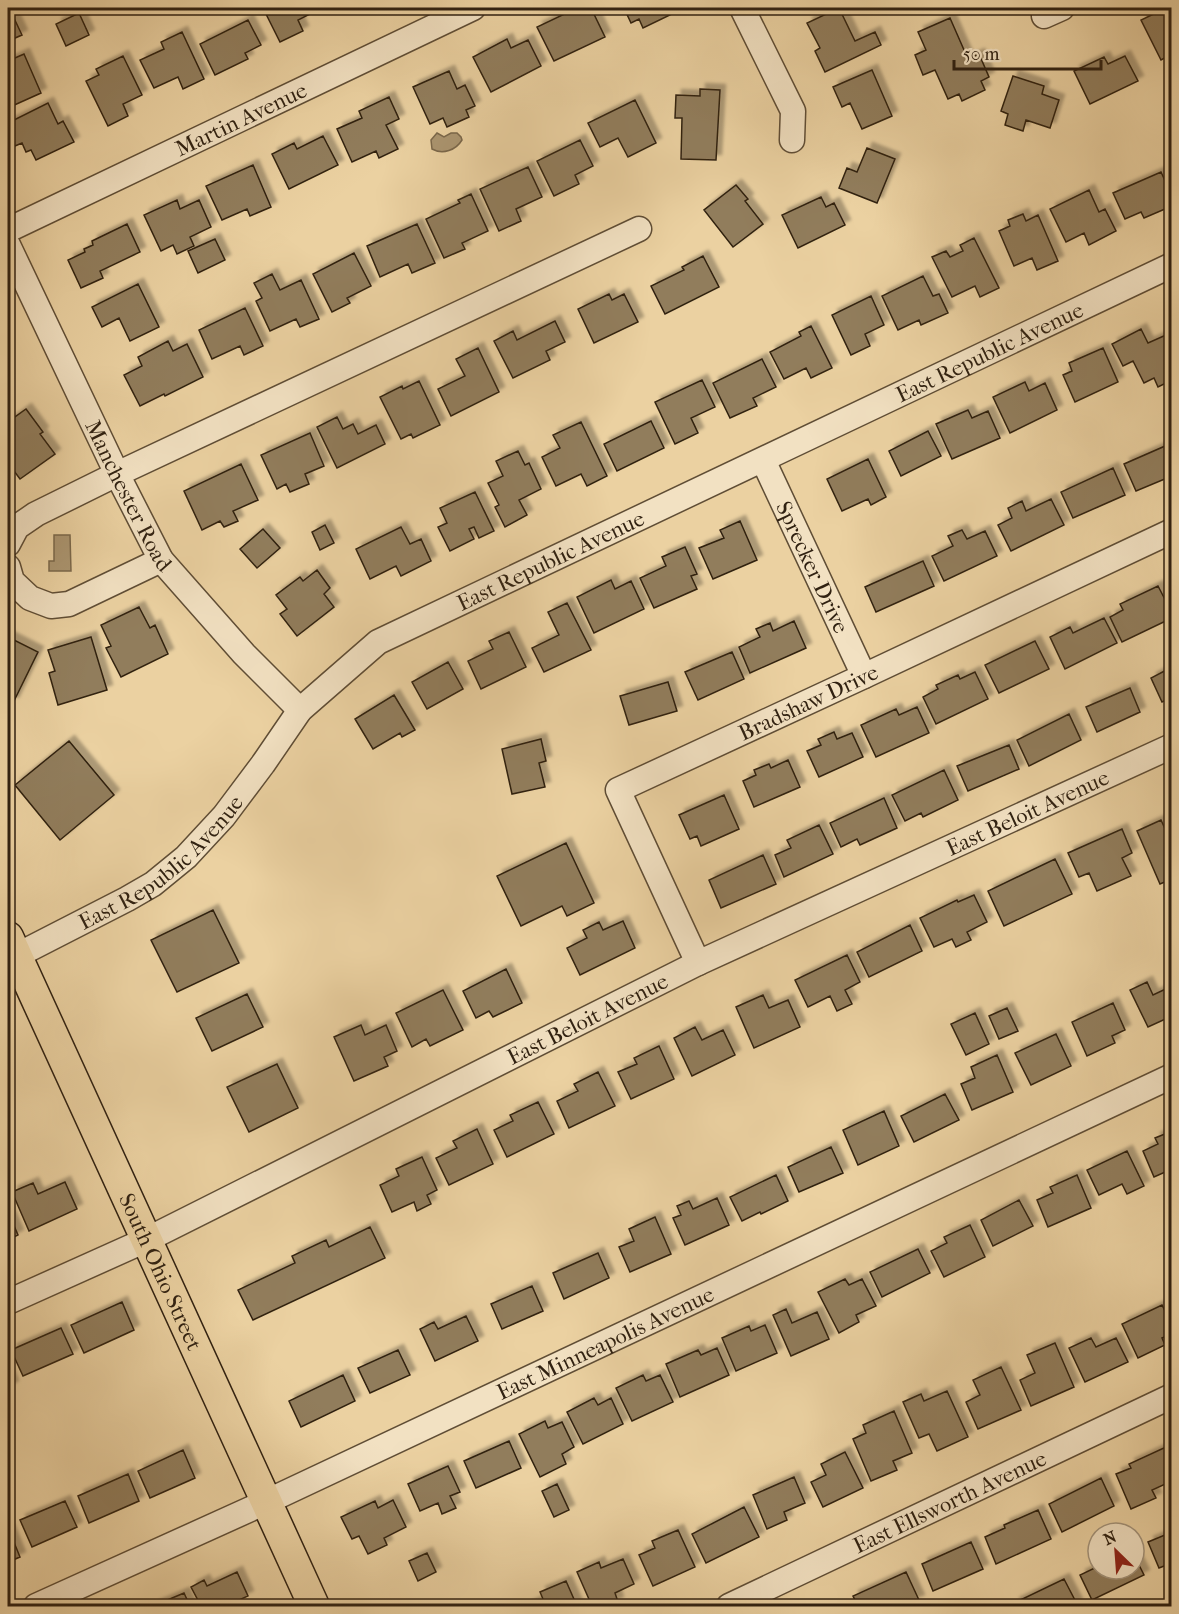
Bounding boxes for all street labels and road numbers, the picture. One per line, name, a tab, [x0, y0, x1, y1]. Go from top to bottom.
street label: Martin Avenue	[171, 77, 311, 162]
street label: East Republic Avenue	[892, 297, 1088, 408]
street label: Manchester Road	[79, 416, 178, 578]
street label: Sprecker Drive	[770, 497, 854, 638]
street label: East Republic Avenue	[453, 505, 649, 617]
street label: Bradshaw Drive	[734, 659, 882, 746]
street label: East Beloit Avenue	[942, 765, 1113, 862]
street label: East Republic Avenue	[74, 790, 249, 936]
street label: East Beloit Avenue	[503, 968, 672, 1071]
street label: South Ohio Street	[113, 1189, 207, 1355]
street label: East Minneapolis Avenue	[493, 1281, 718, 1406]
street label: East Ellsworth Avenue	[849, 1446, 1051, 1559]

